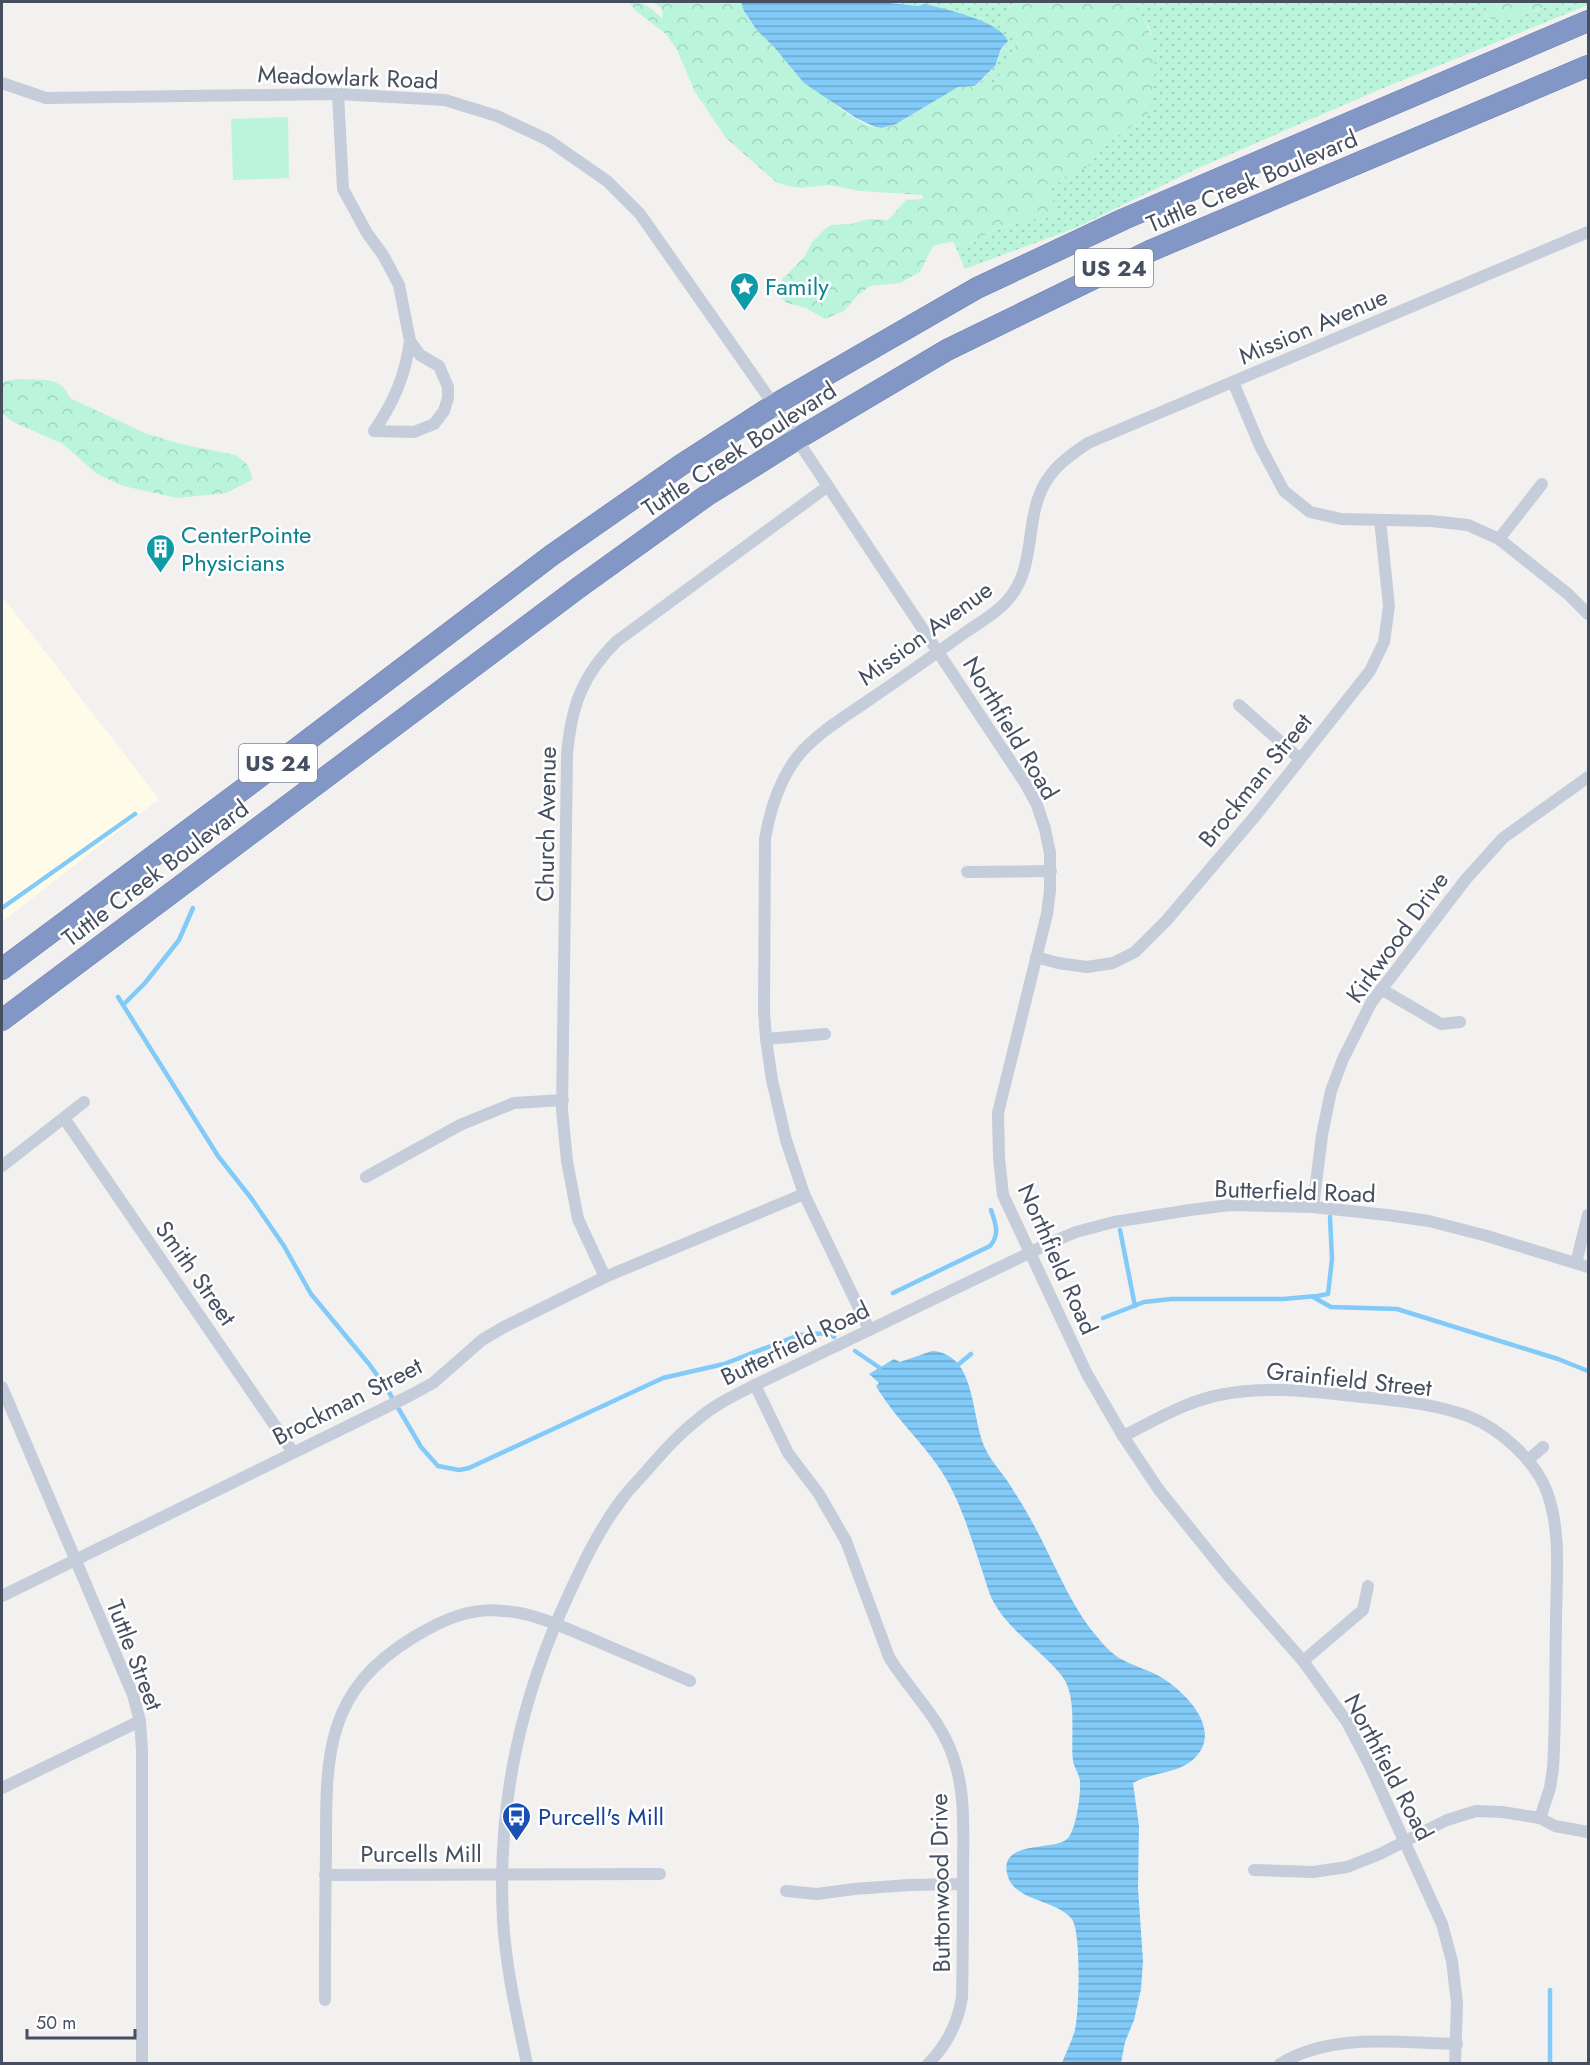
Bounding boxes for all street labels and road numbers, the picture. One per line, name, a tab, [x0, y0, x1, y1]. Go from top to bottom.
street label: Meadowlark Road	[257, 56, 439, 98]
street label: Tuttle Creek Boulevard	[1141, 121, 1363, 241]
road number: US 24	[1075, 249, 1153, 287]
street label: Mission Avenue	[1233, 279, 1393, 373]
street label: Tuttle Creek Boulevard	[635, 373, 843, 525]
street label: Mission Avenue	[850, 572, 1000, 694]
street label: Northfield Road	[954, 650, 1068, 806]
street label: Brockman Street	[1190, 705, 1320, 855]
road number: US 24	[239, 744, 317, 782]
street label: Church Avenue	[527, 746, 565, 902]
street label: Tuttle Creek Boulevard	[54, 791, 256, 955]
street label: Kirkwood Drive	[1337, 864, 1457, 1010]
street label: Butterfield Road	[1214, 1171, 1376, 1211]
street label: Northfield Road	[1009, 1178, 1107, 1340]
street label: Smith Street	[147, 1213, 245, 1333]
street label: Butterfield Road	[715, 1292, 875, 1394]
street label: Brockman Street	[266, 1348, 428, 1454]
street label: Grainfield Street	[1264, 1353, 1434, 1405]
street label: Tuttle Street	[98, 1595, 172, 1715]
street label: Northfield Road	[1336, 1687, 1442, 1847]
street label: Buttonwood Drive	[921, 1793, 959, 1973]
street label: Purcells Mill	[360, 1836, 482, 1871]

